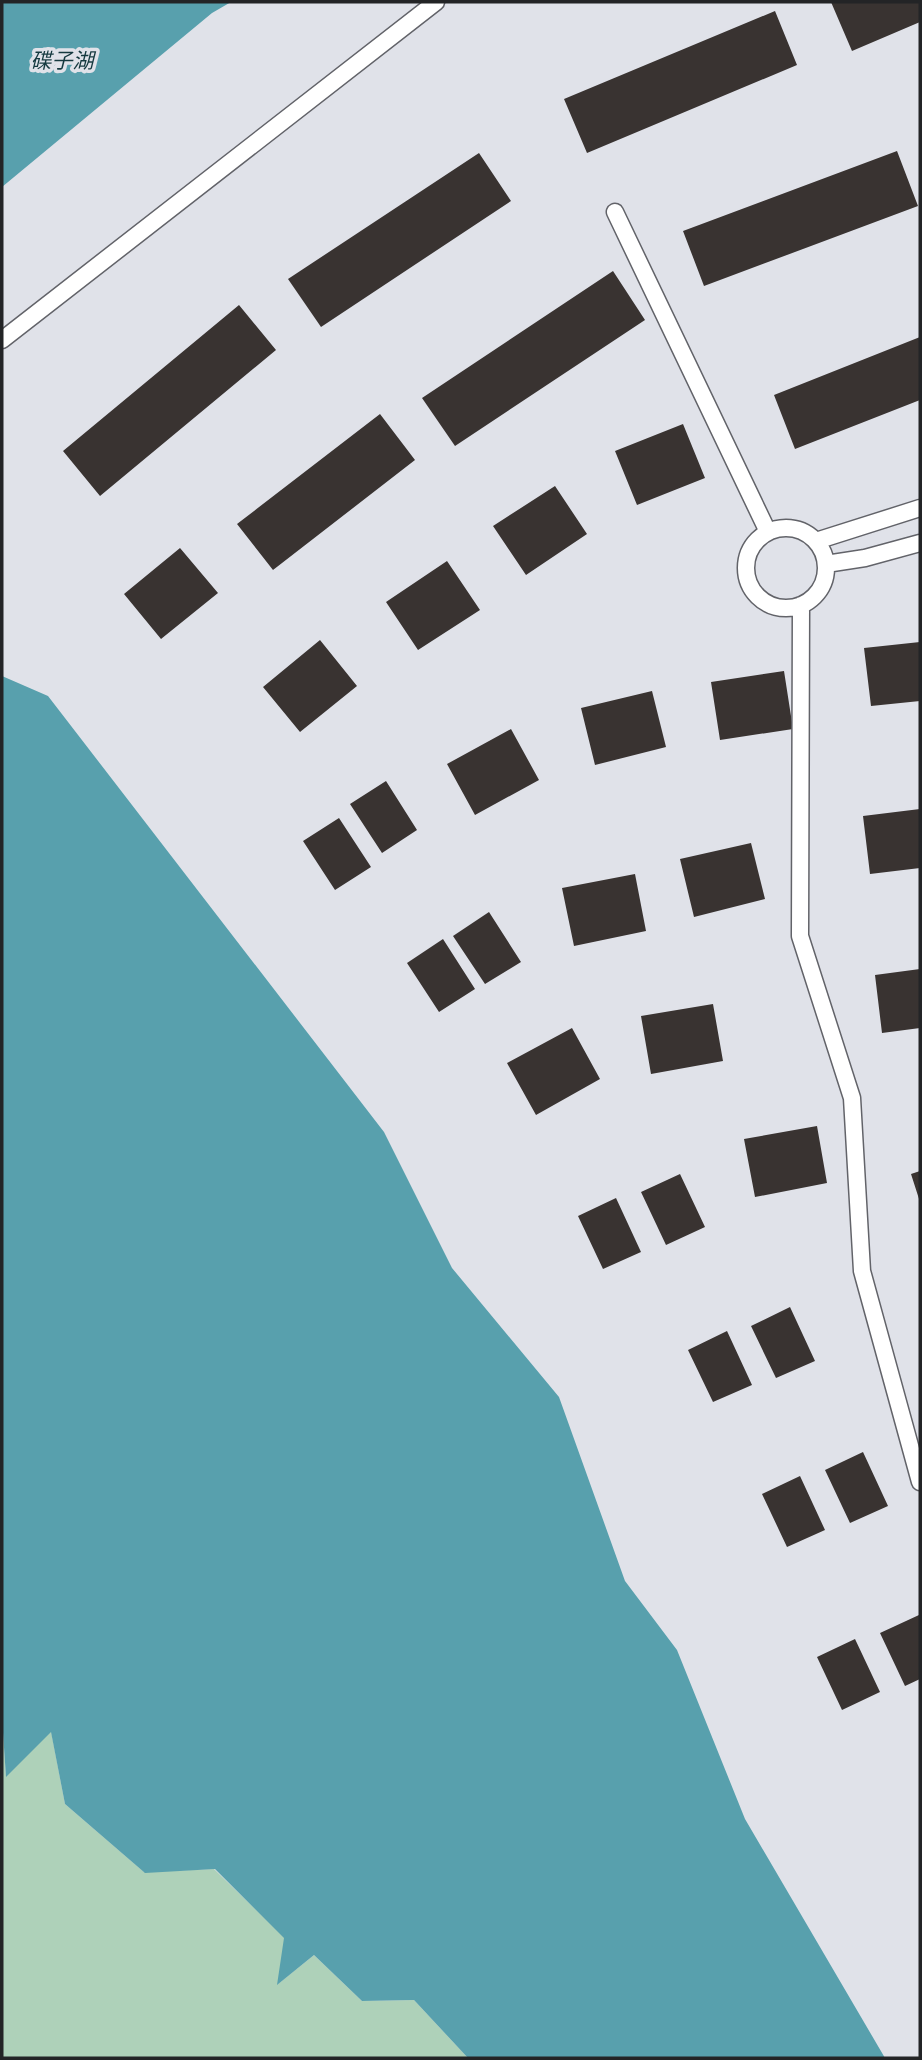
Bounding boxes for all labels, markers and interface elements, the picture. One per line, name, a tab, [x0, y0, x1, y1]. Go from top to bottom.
water label: 碟子湖	[31, 48, 96, 73]

